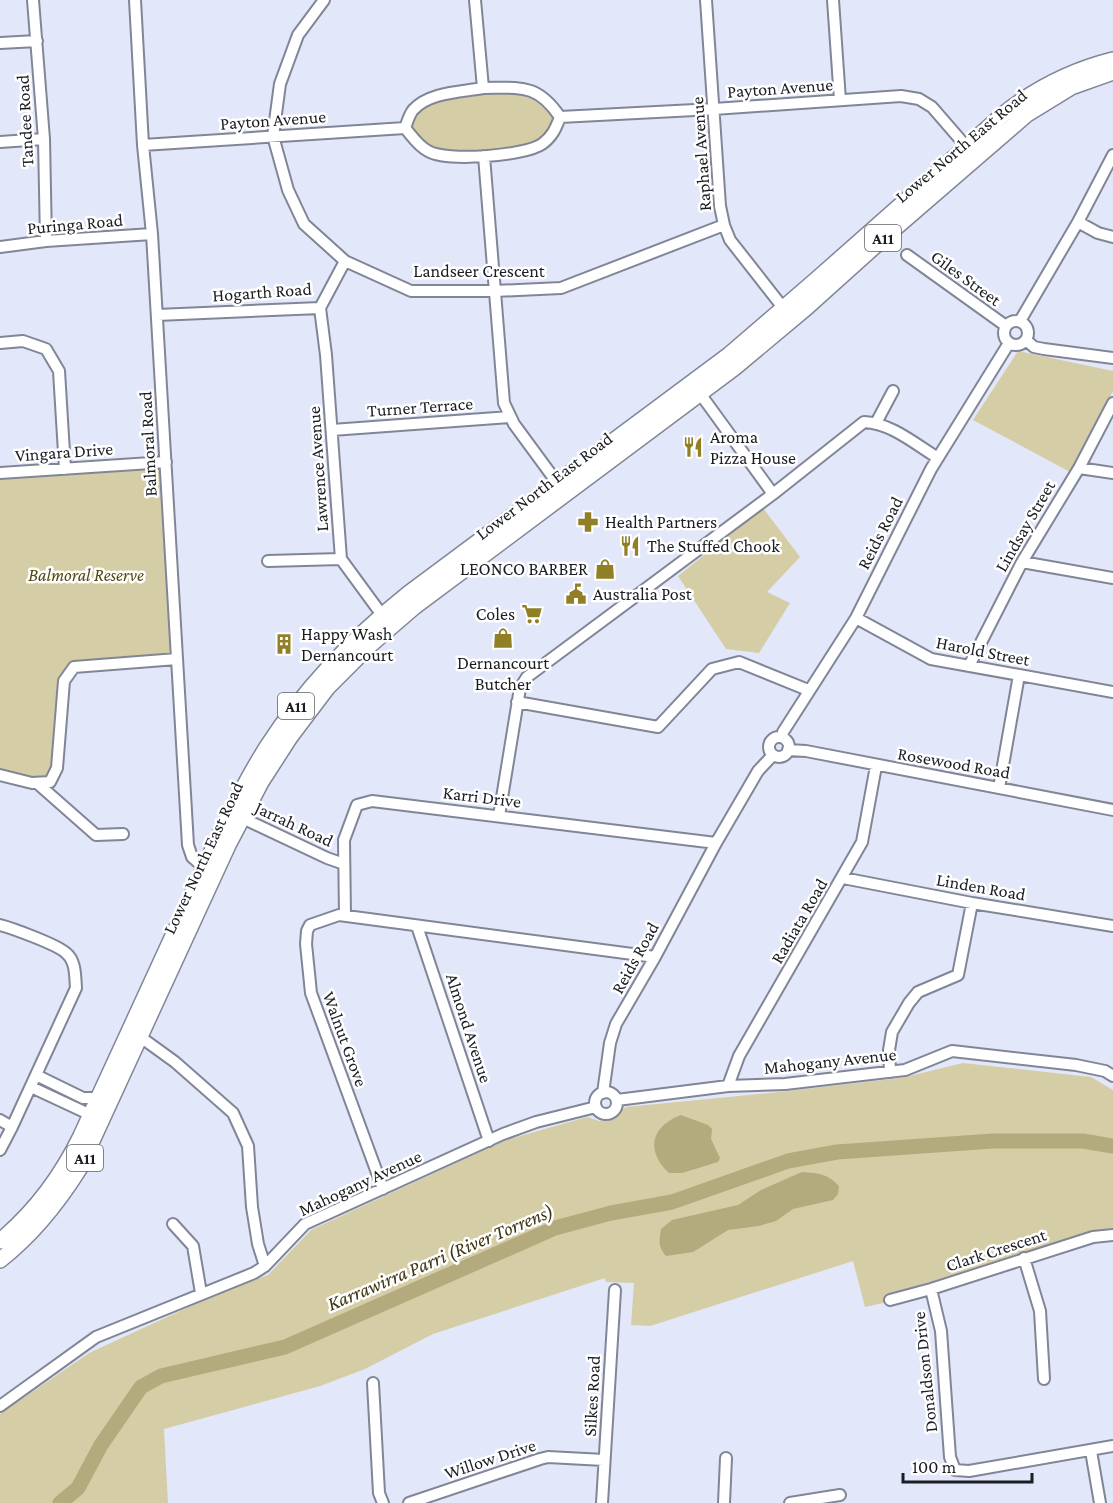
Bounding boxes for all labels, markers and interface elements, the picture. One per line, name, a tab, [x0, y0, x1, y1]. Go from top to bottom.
street label: Tandee Road	[13, 74, 37, 168]
street label: Payton Avenue	[726, 74, 834, 102]
street label: Lower North East Road	[891, 85, 1031, 207]
street label: Raphael Avenue	[687, 96, 715, 212]
street label: Payton Avenue	[219, 106, 327, 134]
street label: Puringa Road	[26, 210, 124, 238]
road number: A11	[865, 225, 901, 251]
street label: Giles Street	[927, 246, 1006, 311]
street label: Landseer Crescent	[413, 261, 546, 281]
street label: Hogarth Road	[212, 279, 313, 305]
street label: Balmoral Road	[135, 390, 161, 497]
street label: Turner Terrace	[366, 393, 474, 421]
street label: Lawrence Avenue	[304, 405, 332, 532]
place label: Aroma Pizza House	[710, 427, 796, 468]
street label: Lower North East Road	[472, 428, 617, 544]
restaurant icon: Aroma Pizza House	[681, 435, 705, 459]
street label: Vingara Drive	[14, 439, 114, 465]
street label: Lindsay Street	[991, 476, 1060, 575]
street label: Reids Road	[853, 493, 907, 573]
pharmacy icon: Health Partners	[576, 510, 600, 534]
place label: Health Partners	[605, 512, 717, 532]
restaurant icon: The Stuffed Chook	[618, 534, 642, 558]
place label: The Stuffed Chook	[647, 536, 780, 556]
shop icon: LEONCO BARBER	[593, 557, 617, 581]
place label: LEONCO BARBER	[460, 559, 589, 579]
park label: Balmoral Reserve	[28, 565, 144, 585]
public building icon: Australia Post	[564, 582, 588, 606]
place label: Australia Post	[593, 584, 693, 604]
supermarket icon: Coles	[520, 602, 544, 626]
place label: Coles	[476, 604, 515, 624]
place label: Happy Wash Dernancourt	[301, 624, 394, 665]
shop icon: Dernancourt Butcher	[491, 626, 515, 650]
building icon: Happy Wash Dernancourt	[272, 632, 296, 656]
street label: Harold Street	[935, 632, 1032, 670]
place label: Dernancourt Butcher	[457, 653, 550, 694]
road number: A11	[278, 693, 314, 719]
street label: Rosewood Road	[896, 743, 1012, 783]
street label: Lower North East Road	[159, 778, 247, 937]
street label: Karri Drive	[442, 782, 522, 812]
street label: Jarrah Road	[250, 796, 337, 851]
street label: Linden Road	[935, 869, 1028, 905]
street label: Radiata Road	[767, 875, 832, 967]
street label: Reids Road	[607, 918, 663, 997]
street label: Almond Avenue	[442, 971, 496, 1085]
street label: Walnut Grove	[319, 989, 371, 1089]
street label: Mahogany Avenue	[763, 1044, 897, 1078]
road number: A11	[67, 1145, 103, 1171]
street label: Mahogany Avenue	[295, 1146, 425, 1220]
water label: Karrawirra Parri (River Torrens)	[324, 1199, 557, 1316]
street label: Clark Crescent	[943, 1224, 1050, 1276]
street label: Donaldson Drive	[909, 1311, 941, 1433]
street label: Silkes Road	[580, 1354, 604, 1437]
street label: Willow Drive	[442, 1435, 538, 1483]
scale bar	[903, 1446, 1032, 1484]
text: 100 m	[912, 1457, 957, 1477]

